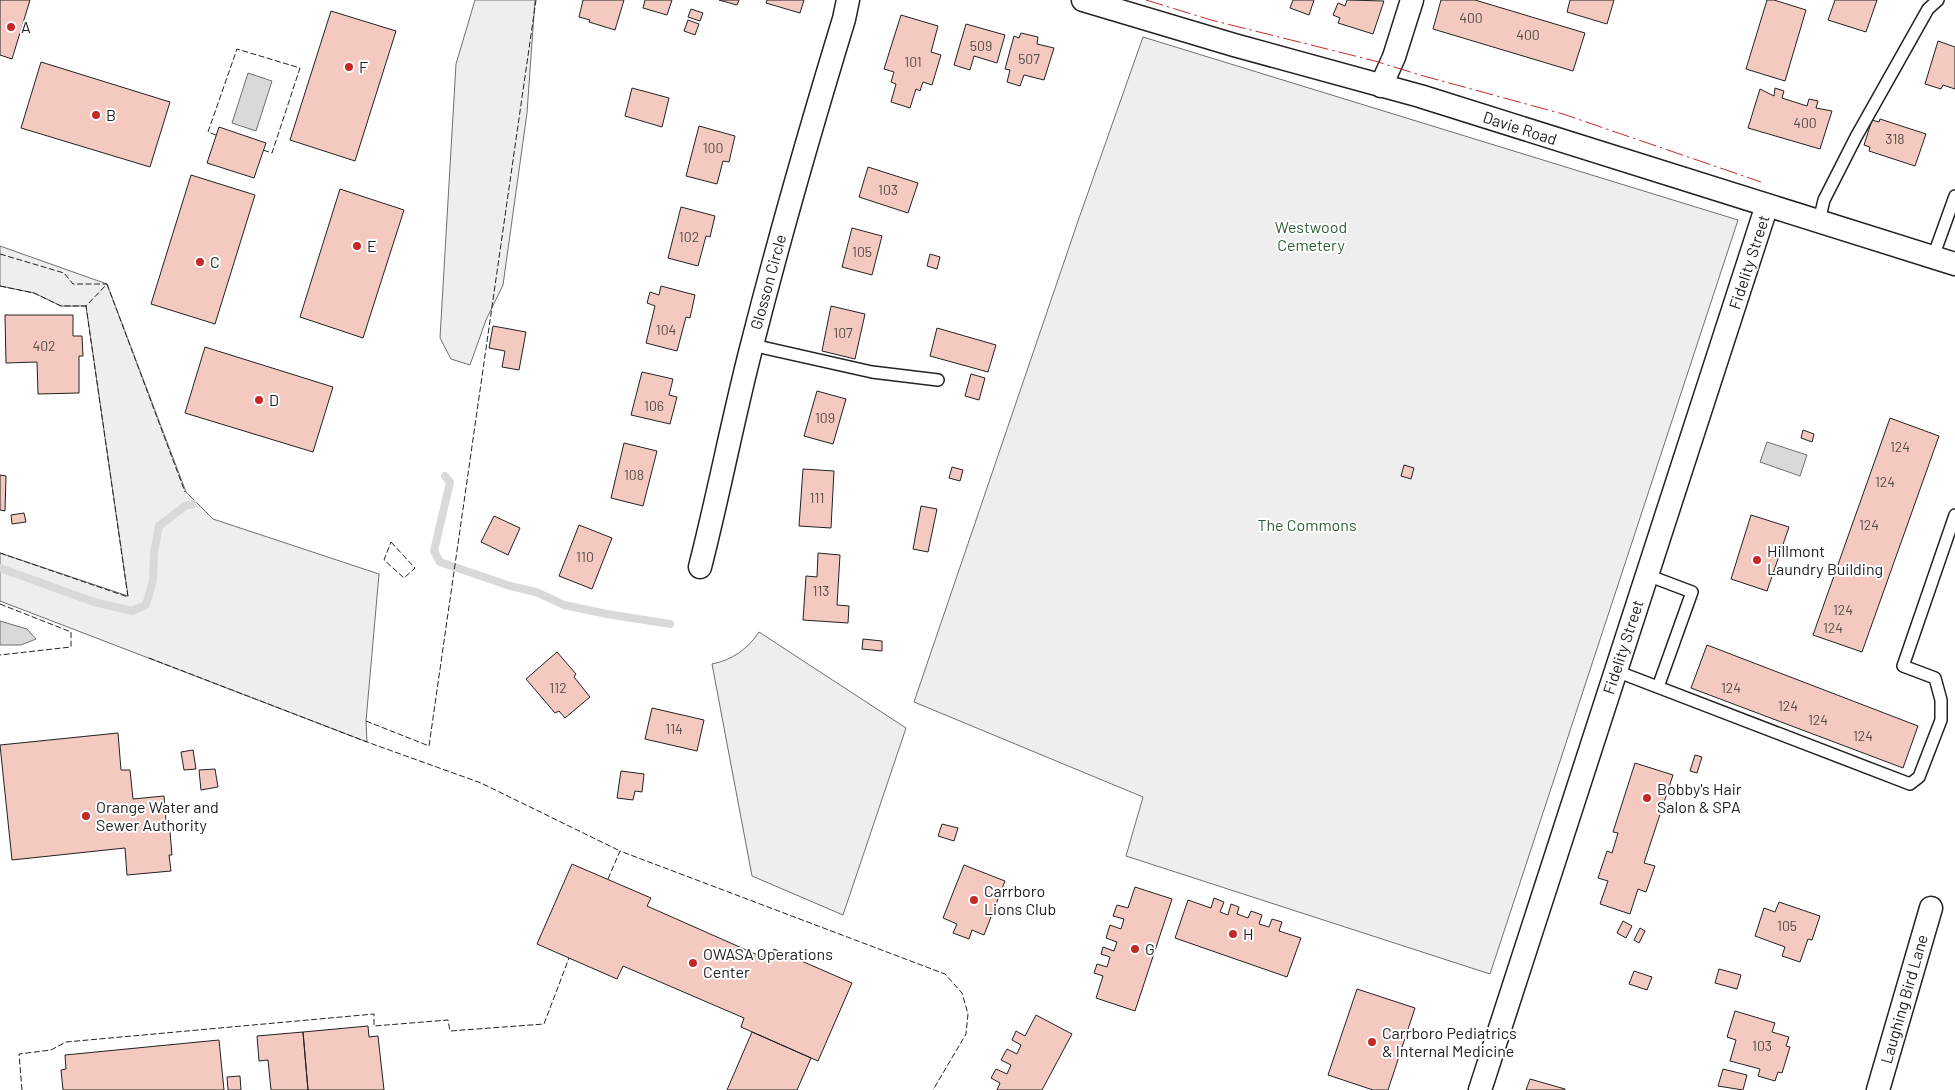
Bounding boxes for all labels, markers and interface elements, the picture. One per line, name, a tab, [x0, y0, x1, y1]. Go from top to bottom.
house number: 400	[1459, 9, 1483, 26]
place label: A	[21, 17, 31, 36]
marker: A	[5, 21, 17, 33]
house number: 400	[1516, 26, 1540, 43]
house number: 509	[970, 37, 992, 54]
house number: 507	[1018, 50, 1040, 67]
house number: 101	[904, 53, 922, 70]
place label: F	[359, 57, 368, 76]
marker: F	[343, 61, 355, 73]
place label: B	[106, 105, 116, 124]
street label: Davie Road	[1481, 107, 1560, 148]
marker: B	[90, 109, 102, 121]
house number: 400	[1793, 114, 1817, 131]
house number: 318	[1885, 130, 1905, 147]
house number: 100	[703, 139, 723, 156]
house number: 103	[878, 181, 898, 198]
street label: Fidelity Street	[1724, 212, 1773, 312]
park label: Westwood Cemetery	[1275, 217, 1347, 254]
house number: 102	[679, 228, 699, 245]
street label: Glosson Circle	[746, 232, 789, 332]
place label: E	[367, 236, 377, 255]
marker: E	[351, 240, 363, 252]
house number: 105	[852, 243, 872, 260]
place label: C	[210, 252, 220, 271]
marker: C	[194, 256, 206, 268]
house number: 104	[656, 321, 676, 338]
house number: 107	[833, 324, 853, 341]
house number: 402	[32, 337, 56, 354]
place label: D	[269, 390, 279, 409]
marker: D	[253, 394, 265, 406]
house number: 106	[644, 397, 664, 414]
house number: 109	[815, 409, 835, 426]
house number: 124	[1890, 438, 1910, 455]
house number: 108	[624, 466, 644, 483]
house number: 124	[1875, 473, 1895, 490]
house number: 111	[810, 489, 824, 506]
park label: The Commons	[1257, 515, 1357, 534]
house number: 124	[1859, 516, 1879, 533]
place label: Hillmont Laundry Building	[1767, 541, 1883, 578]
house number: 110	[576, 548, 594, 565]
marker: Hillmont Laundry Building	[1751, 554, 1763, 566]
house number: 113	[812, 582, 830, 599]
street label: Fidelity Street	[1598, 597, 1647, 697]
house number: 124	[1833, 601, 1853, 618]
house number: 124	[1823, 619, 1843, 636]
house number: 112	[549, 679, 567, 696]
house number: 124	[1721, 679, 1741, 696]
house number: 124	[1778, 697, 1798, 714]
house number: 124	[1808, 711, 1828, 728]
house number: 114	[665, 720, 683, 737]
house number: 124	[1853, 727, 1873, 744]
place label: Bobby's Hair Salon & SPA	[1657, 779, 1742, 816]
marker: Bobby's Hair Salon & SPA	[1641, 792, 1653, 804]
place label: Orange Water and Sewer Authority	[96, 797, 219, 834]
marker: Orange Water and Sewer Authority	[80, 810, 92, 822]
place label: Carrboro Lions Club	[984, 881, 1056, 918]
marker: Carrboro Lions Club	[968, 894, 980, 906]
house number: 105	[1777, 917, 1797, 934]
place label: H	[1243, 924, 1253, 943]
marker: H	[1227, 928, 1239, 940]
street label: Laughing Bird Lane	[1876, 932, 1931, 1066]
place label: G	[1145, 939, 1155, 958]
marker: G	[1129, 943, 1141, 955]
place label: OWASA Operations Center	[703, 944, 833, 981]
marker: OWASA Operations Center	[687, 957, 699, 969]
place label: Carrboro Pediatrics & Internal Medicine	[1382, 1023, 1517, 1060]
marker: Carrboro Pediatrics & Internal Medicine	[1366, 1036, 1378, 1048]
house number: 103	[1752, 1037, 1772, 1054]

